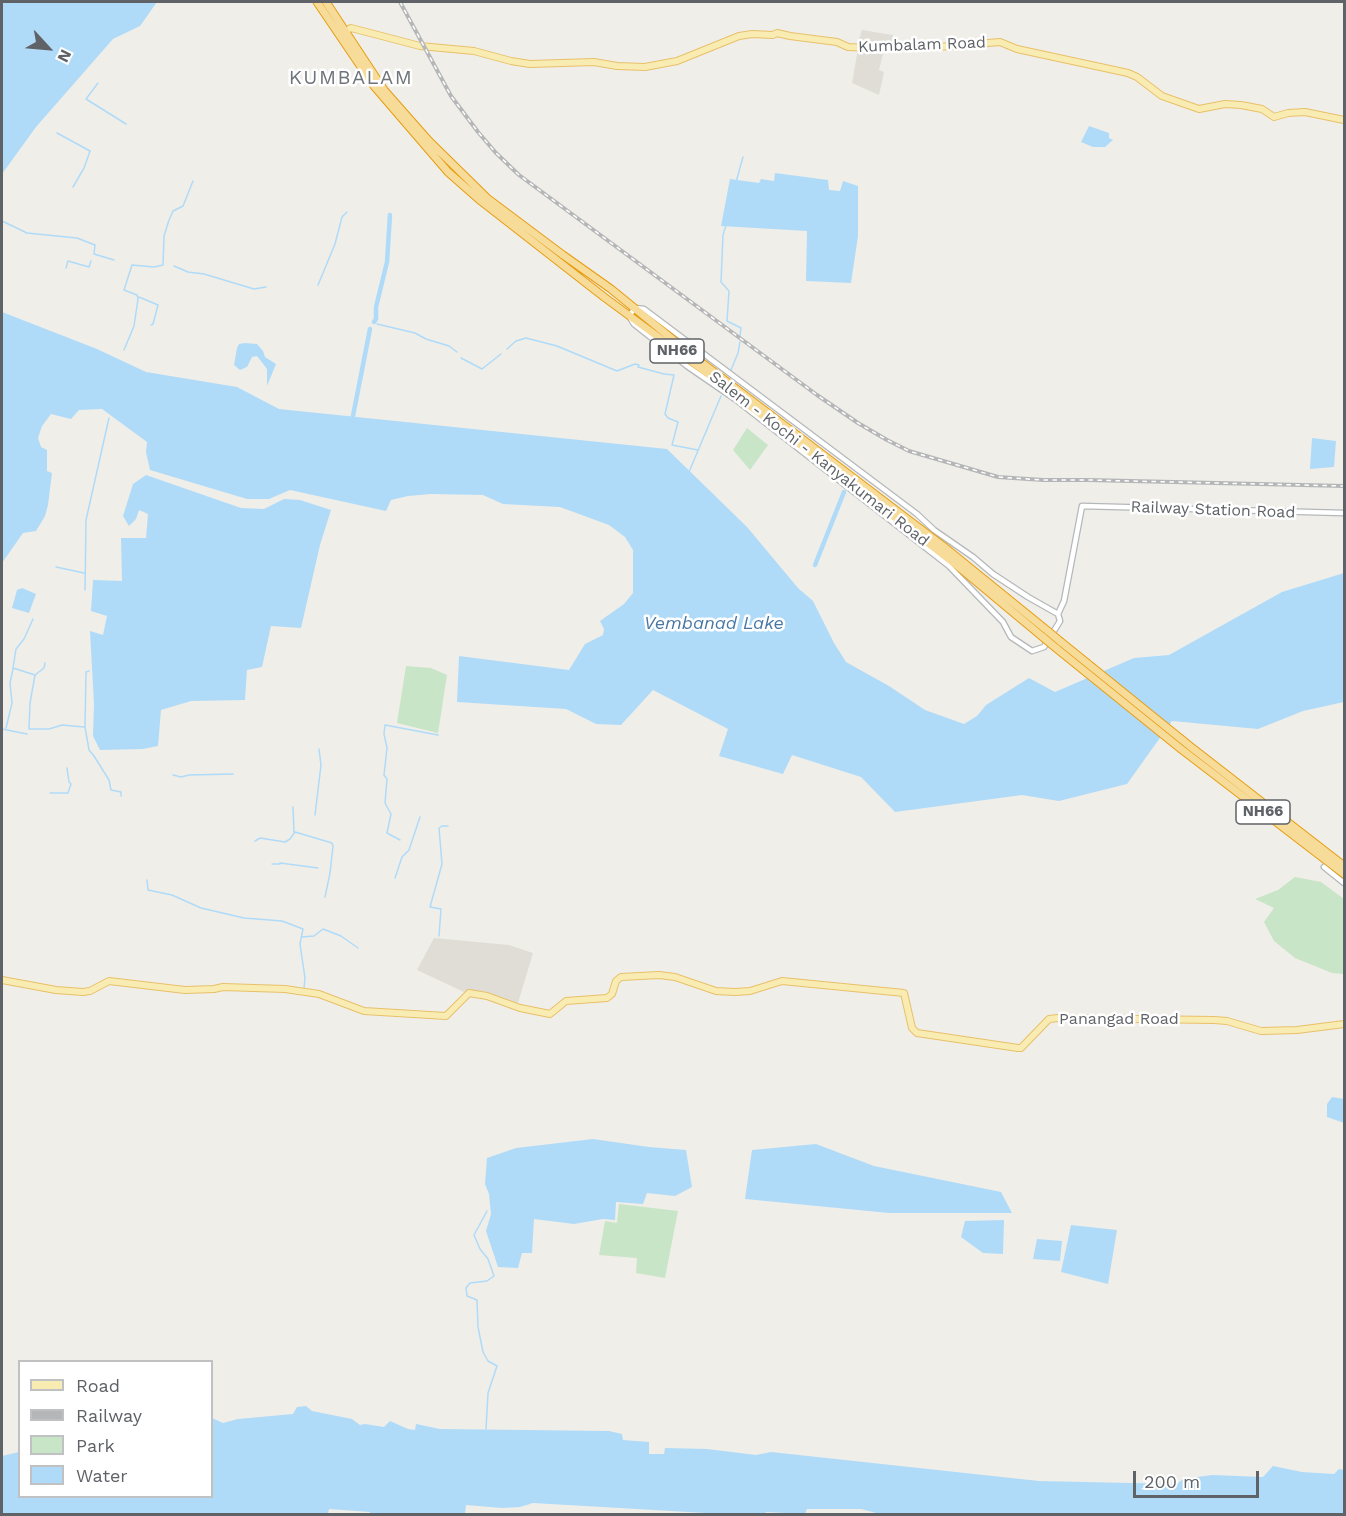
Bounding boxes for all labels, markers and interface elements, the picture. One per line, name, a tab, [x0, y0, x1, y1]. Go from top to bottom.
north arrow	[18, 18, 78, 78]
street label: Kumbalam Road	[858, 33, 986, 57]
text: N	[53, 47, 76, 66]
district label: KUMBALAM	[289, 66, 413, 90]
road number: NH66	[650, 339, 704, 363]
street label: Salem - Kochi - Kanyakumari Road	[705, 367, 933, 551]
street label: Railway Station Road	[1130, 498, 1296, 522]
water label: Vembanad Lake	[644, 613, 784, 635]
road number: NH66	[1236, 800, 1290, 824]
street label: Panangad Road	[1059, 1009, 1179, 1029]
legend	[18, 1360, 213, 1498]
text: Road	[76, 1375, 120, 1396]
text: Railway	[76, 1405, 142, 1426]
text: Park	[76, 1435, 115, 1456]
scale bar	[1136, 1459, 1262, 1497]
text: Water	[76, 1465, 128, 1486]
text: 200 m	[1144, 1471, 1200, 1492]

